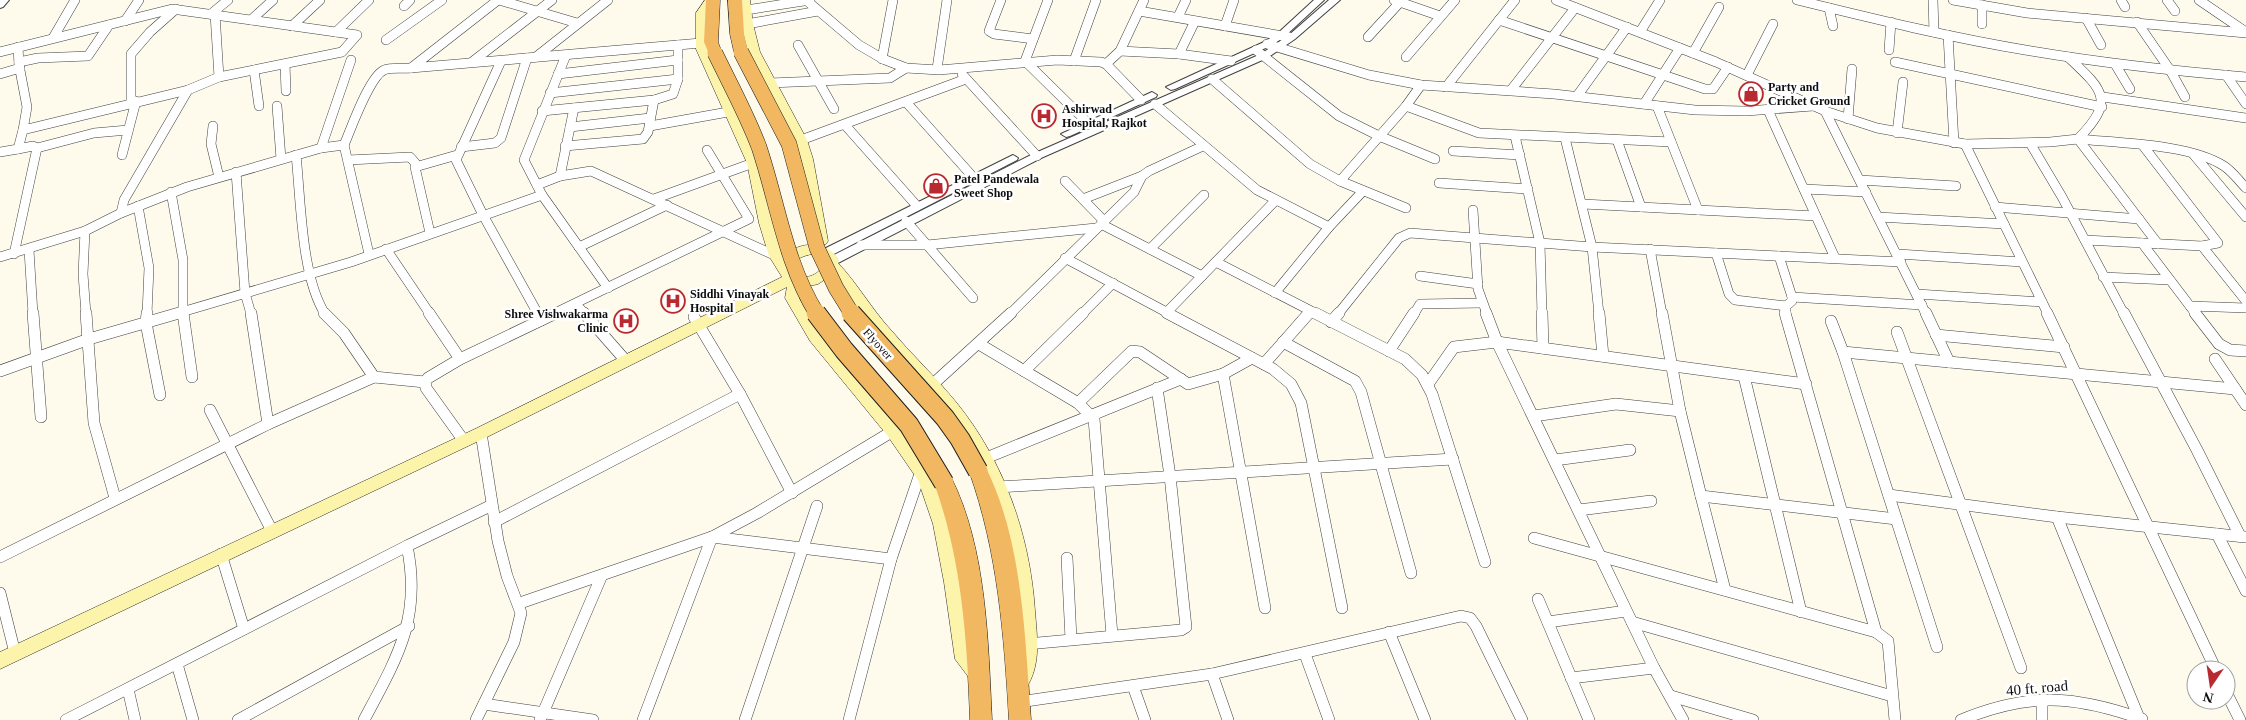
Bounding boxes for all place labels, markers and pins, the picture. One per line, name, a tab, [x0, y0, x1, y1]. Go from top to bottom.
place label: Party and Cricket Ground	[1768, 80, 1850, 108]
shop icon: Party and Cricket Ground	[1738, 81, 1764, 107]
place label: Ashirwad Hospital, Rajkot	[1062, 102, 1147, 130]
hospital icon: Ashirwad Hospital, Rajkot	[1031, 103, 1057, 129]
place label: Patel Pandewala Sweet Shop	[954, 172, 1039, 200]
shop icon: Patel Pandewala Sweet Shop	[923, 173, 949, 199]
place label: Siddhi Vinayak Hospital	[690, 287, 769, 315]
hospital icon: Siddhi Vinayak Hospital	[660, 288, 686, 314]
place label: Shree Vishwakarma Clinic	[505, 307, 609, 335]
hospital icon: Shree Vishwakarma Clinic	[613, 308, 639, 334]

